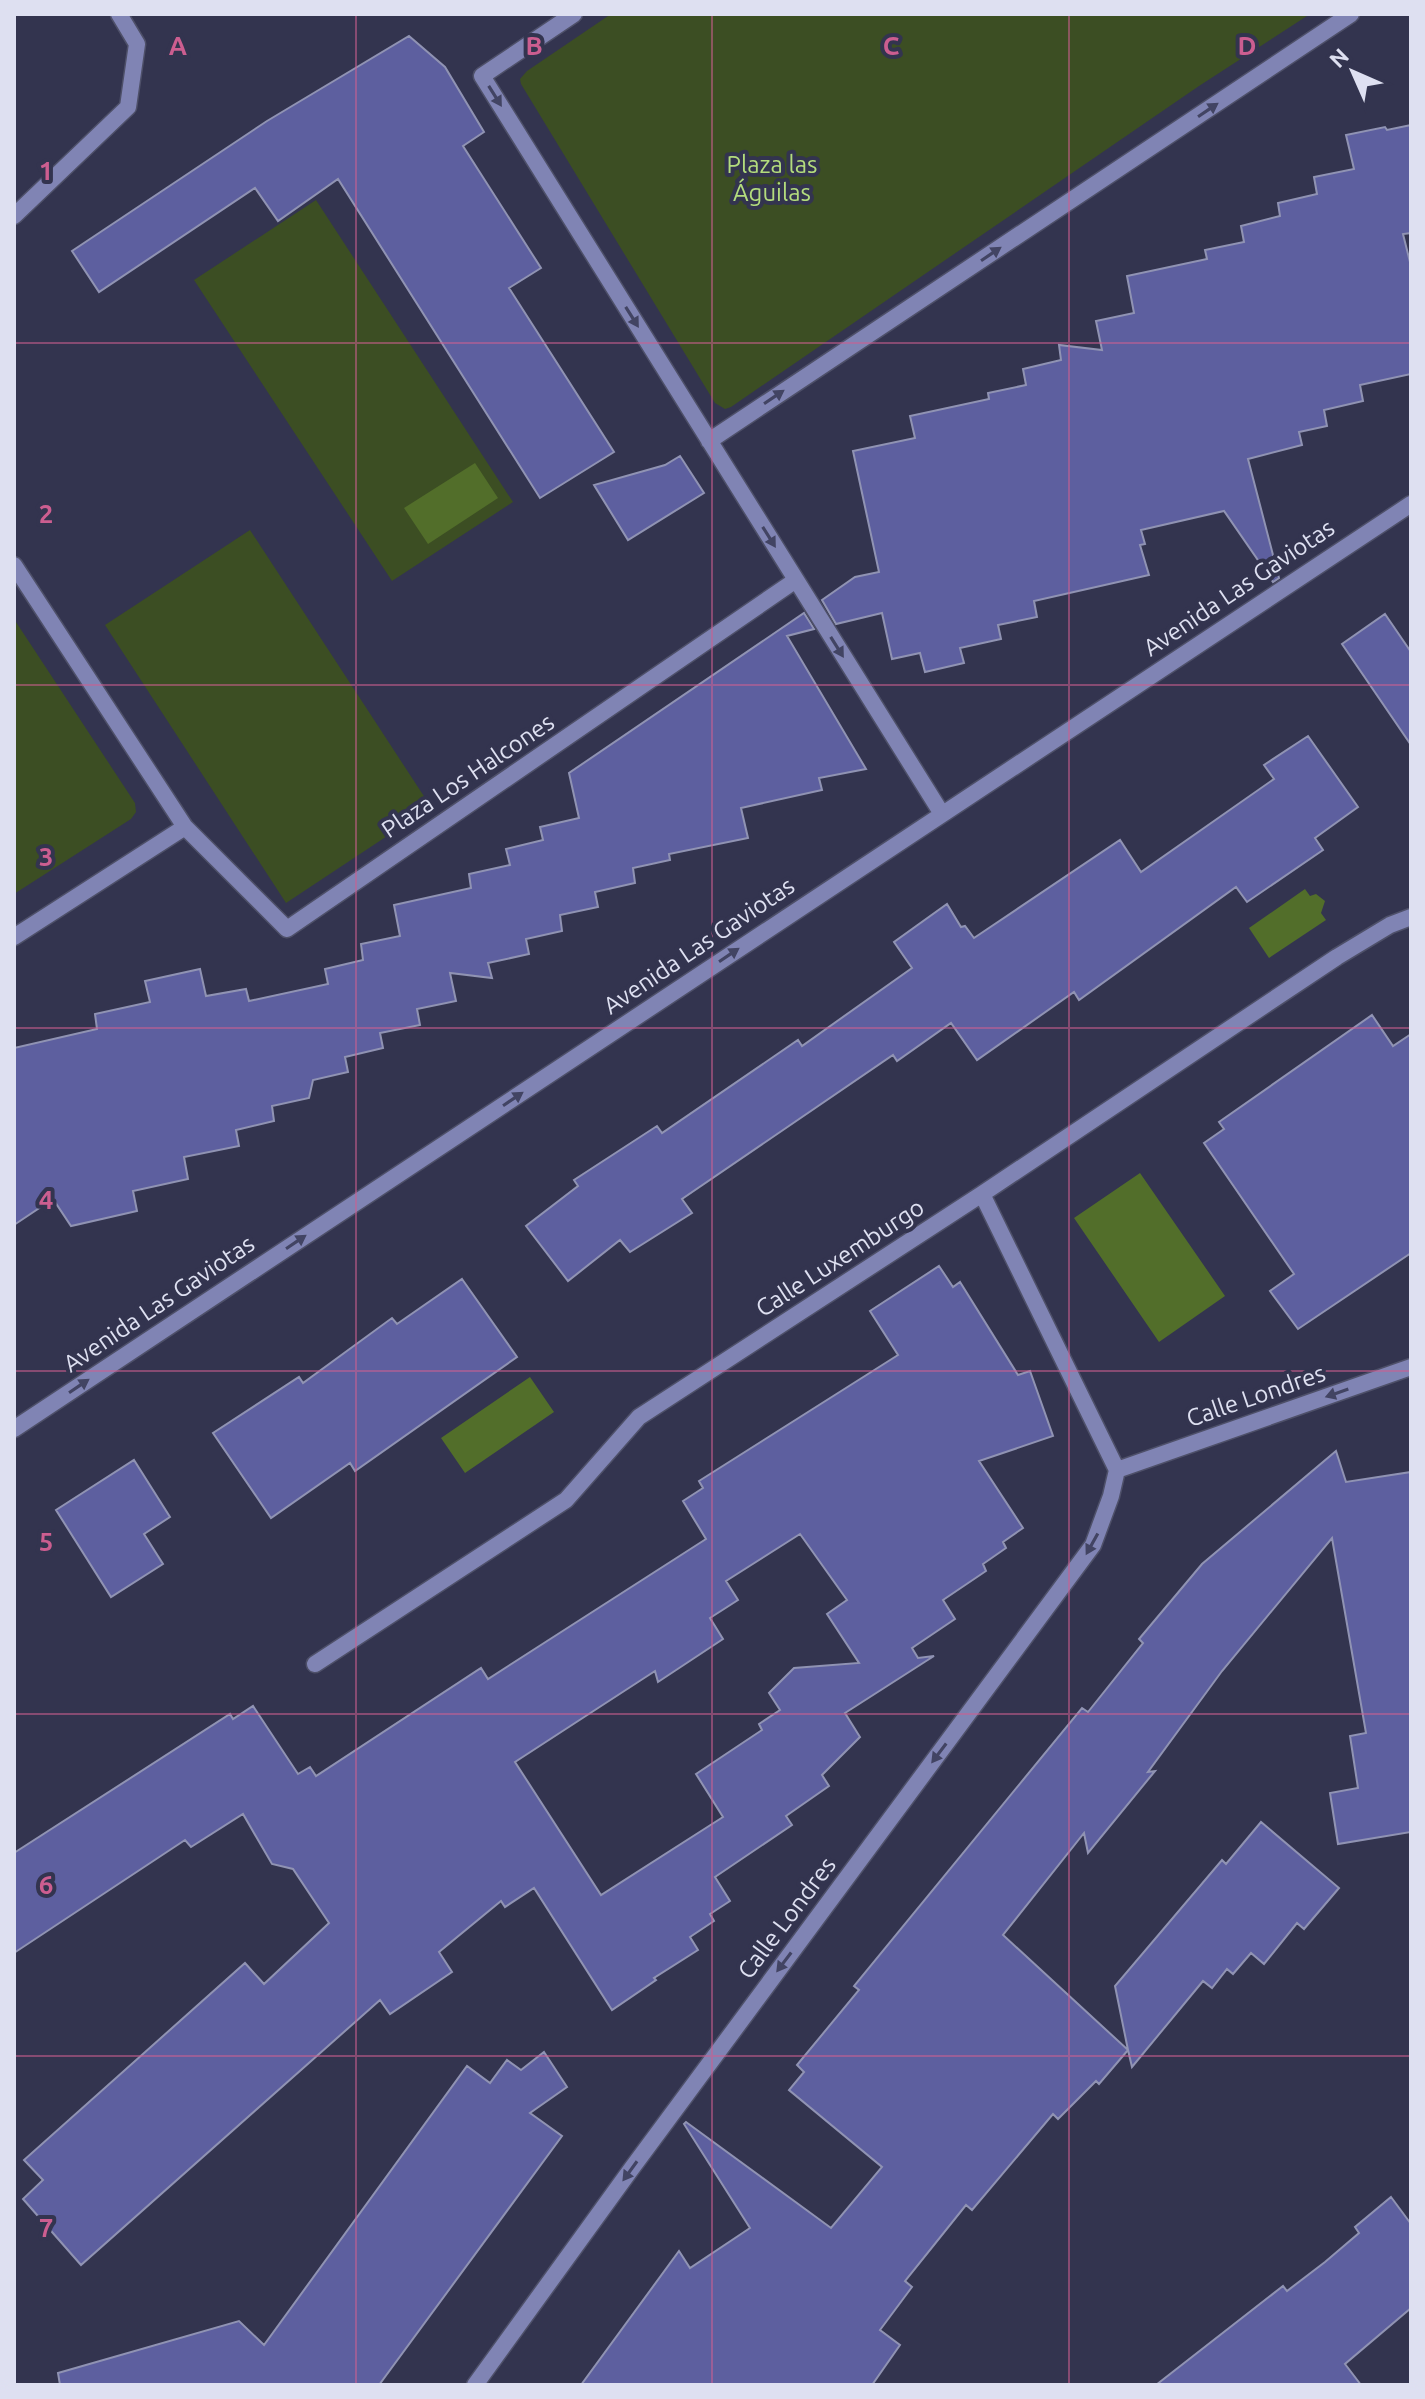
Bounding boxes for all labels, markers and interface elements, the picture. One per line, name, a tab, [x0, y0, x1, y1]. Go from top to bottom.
text: A	[169, 31, 188, 60]
text: B	[525, 31, 543, 60]
text: C	[883, 31, 900, 60]
text: D	[1238, 31, 1256, 60]
north arrow	[1313, 32, 1393, 112]
text: N	[1324, 43, 1353, 72]
one-way arrow	[488, 85, 502, 107]
one-way arrow	[1197, 102, 1218, 117]
park label: Plaza las Águilas	[727, 151, 817, 206]
text: 1	[39, 156, 53, 185]
one-way arrow	[980, 247, 1002, 261]
one-way arrow	[625, 306, 640, 327]
one-way arrow	[764, 390, 785, 405]
text: 2	[39, 499, 53, 528]
street label: Avenida Las Gaviotas	[1138, 514, 1339, 661]
one-way arrow	[762, 526, 776, 548]
one-way arrow	[830, 636, 844, 658]
street label: Plaza Los Halcones	[376, 708, 559, 843]
text: 3	[39, 842, 53, 871]
street label: Avenida Las Gaviotas	[598, 872, 799, 1019]
one-way arrow	[719, 948, 740, 963]
one-way arrow	[502, 1091, 523, 1106]
text: 4	[39, 1185, 53, 1214]
street label: Calle Luxemburgo	[751, 1193, 929, 1322]
street label: Avenida Las Gaviotas	[58, 1230, 259, 1377]
one-way arrow	[285, 1235, 306, 1250]
street label: Calle Londres	[1183, 1359, 1329, 1432]
one-way arrow	[68, 1379, 90, 1394]
one-way arrow	[1325, 1387, 1349, 1400]
text: 5	[39, 1527, 53, 1556]
one-way arrow	[1085, 1532, 1099, 1555]
one-way arrow	[931, 1743, 947, 1764]
street label: Calle Londres	[732, 1852, 841, 1984]
text: 6	[39, 1870, 53, 1899]
one-way arrow	[777, 1952, 792, 1973]
one-way arrow	[622, 2161, 638, 2182]
text: 7	[39, 2213, 53, 2242]

